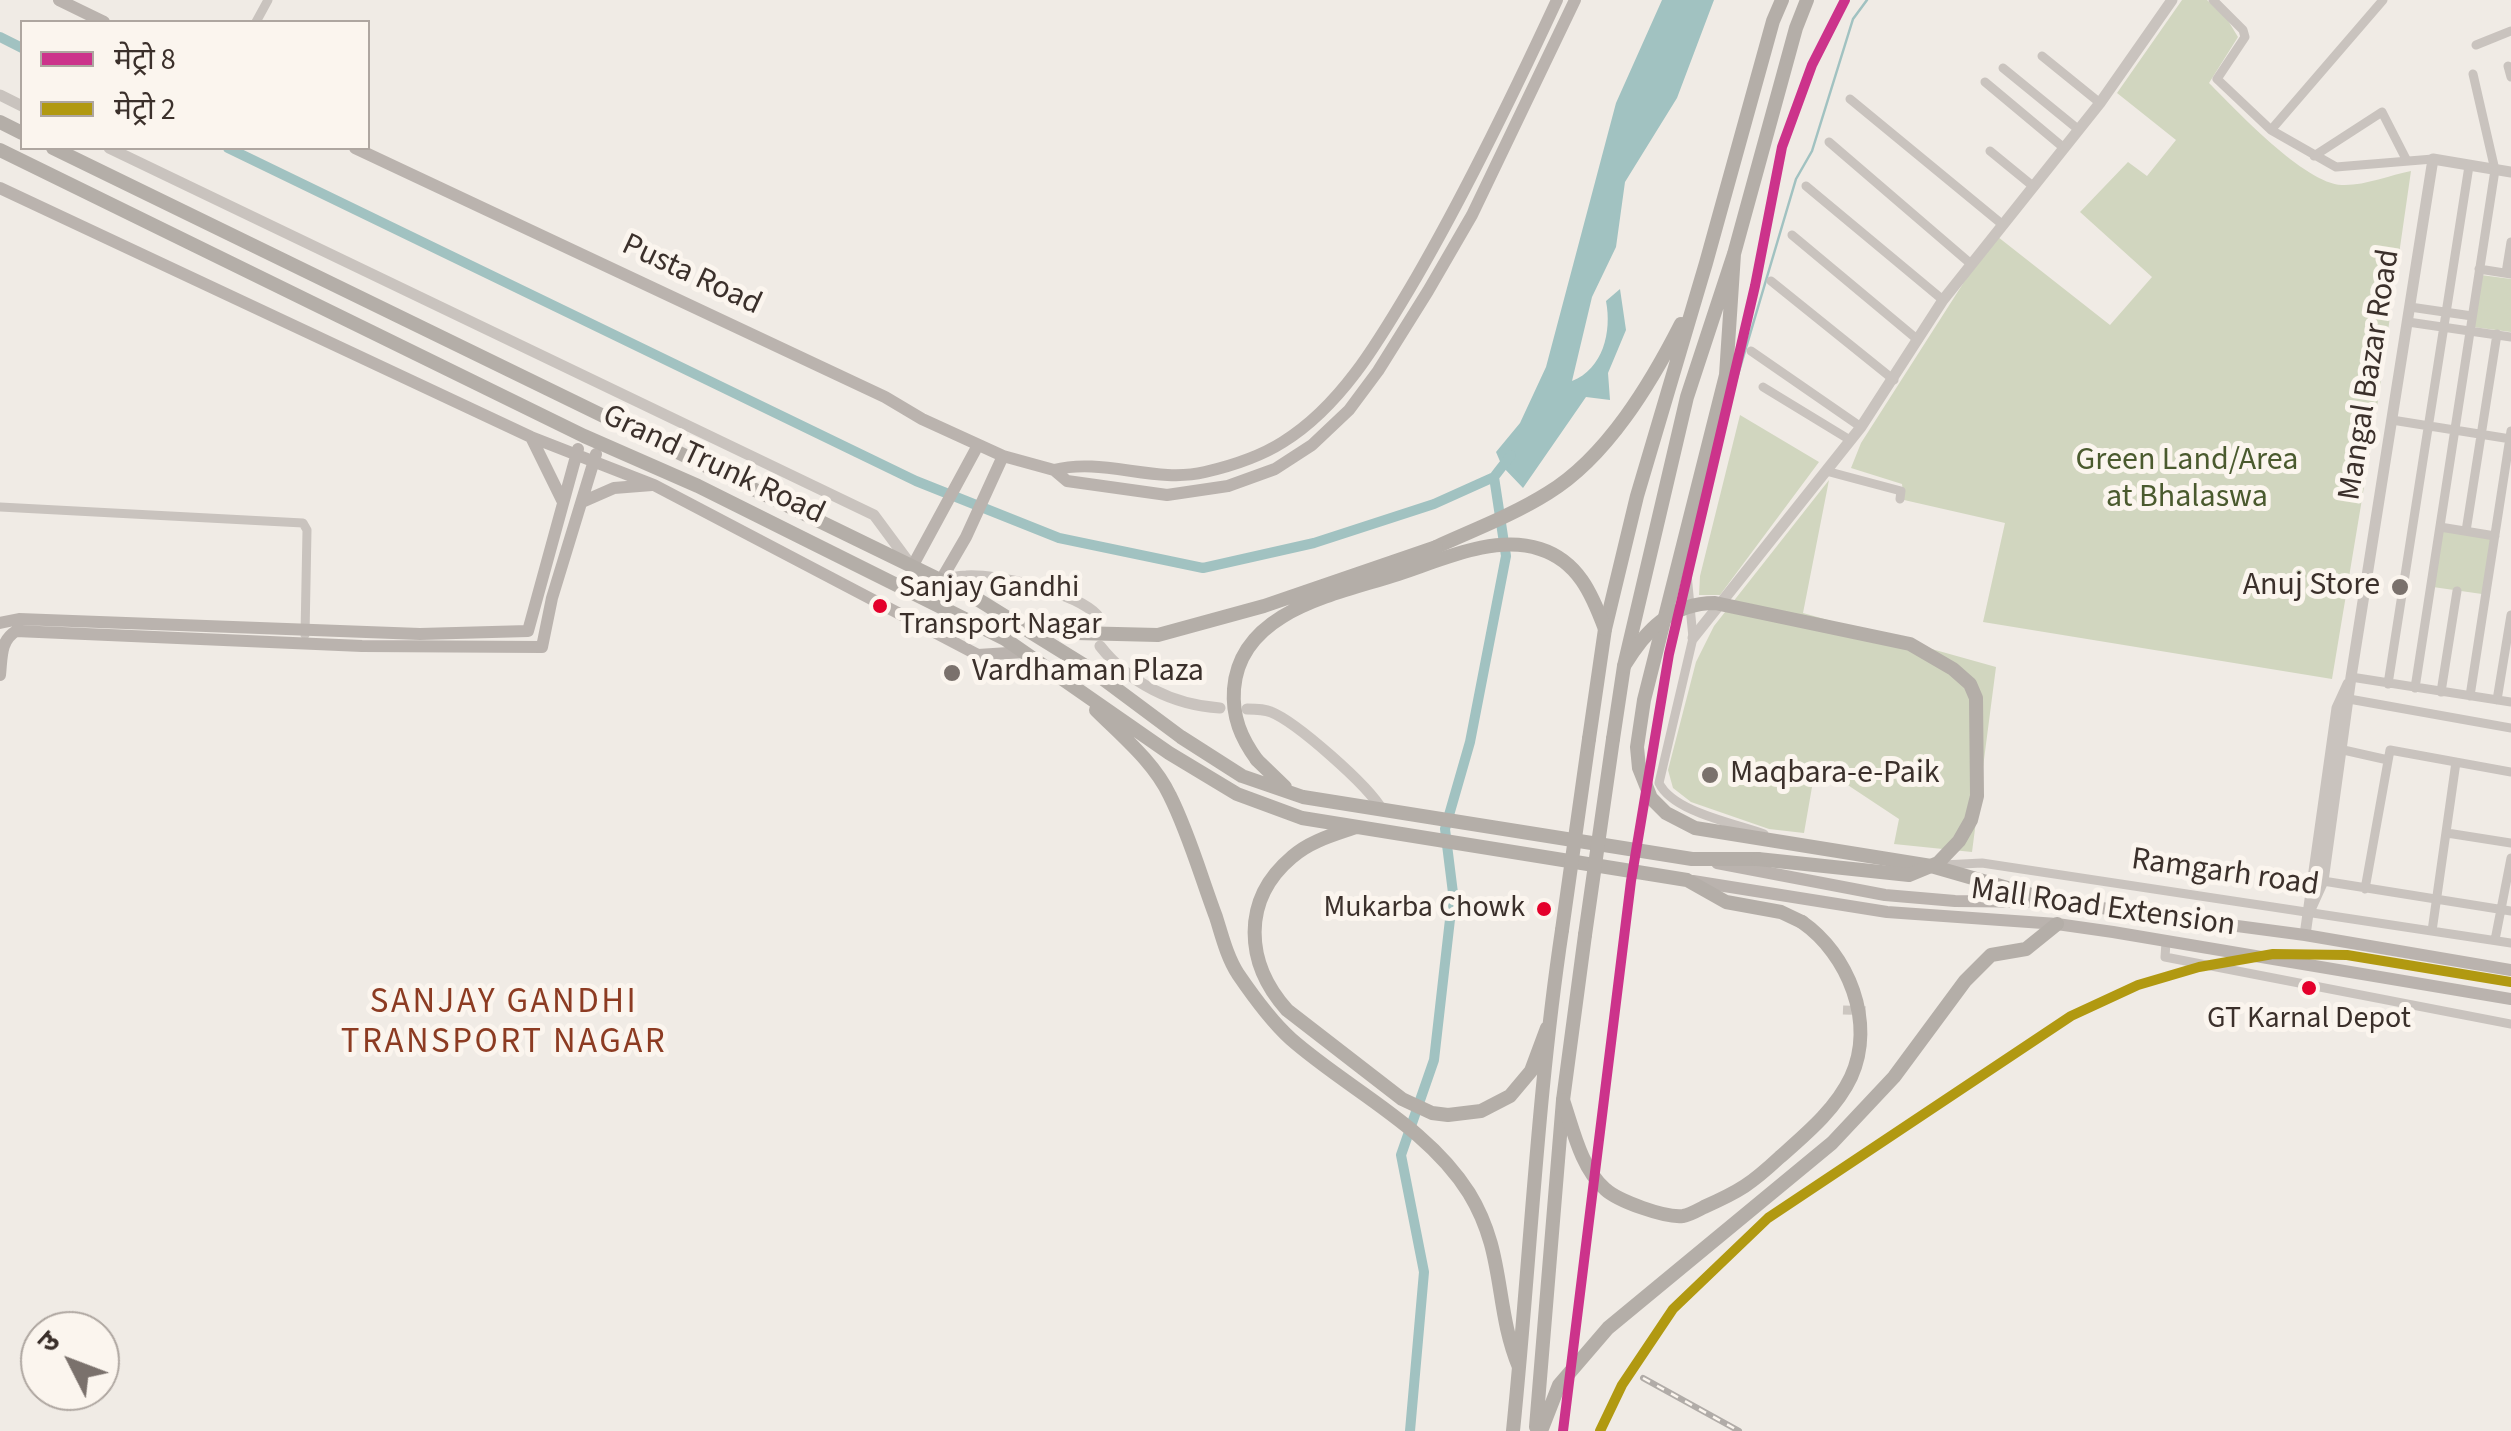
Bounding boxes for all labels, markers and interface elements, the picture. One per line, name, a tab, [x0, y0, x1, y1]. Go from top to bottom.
legend	[20, 20, 370, 150]
text: मेट्रो 8	[114, 38, 176, 81]
text: मेट्रो 2	[114, 88, 176, 131]
street label: Pusta Road	[615, 227, 767, 325]
street label: Mangal Bazar Road	[2332, 247, 2410, 503]
street label: Grand Trunk Road	[596, 398, 830, 534]
park label: Green Land/Area at Bhalaswa	[2076, 443, 2298, 518]
place label: Anuj Store	[2243, 568, 2380, 606]
place label: Sanjay Gandhi Transport Nagar	[899, 571, 1102, 642]
marker: Anuj Store	[2389, 576, 2411, 598]
marker: Sanjay Gandhi Transport Nagar	[870, 596, 890, 616]
place label: Vardhaman Plaza	[972, 654, 1204, 692]
marker: Vardhaman Plaza	[941, 662, 963, 684]
place label: Maqbara-e-Paik	[1730, 756, 1940, 794]
marker: Maqbara-e-Paik	[1699, 764, 1721, 786]
street label: Ramgarh road	[2129, 842, 2321, 906]
street label: Mall Road Extension	[1968, 871, 2238, 947]
place label: Mukarba Chowk	[1323, 891, 1525, 927]
marker: Mukarba Chowk	[1534, 899, 1554, 919]
marker: GT Karnal Depot	[2299, 978, 2319, 998]
district label: SANJAY GANDHI TRANSPORT NAGAR	[341, 983, 667, 1065]
place label: GT Karnal Depot	[2207, 1002, 2411, 1038]
north arrow	[20, 1311, 120, 1411]
text: उ	[29, 1323, 70, 1362]

